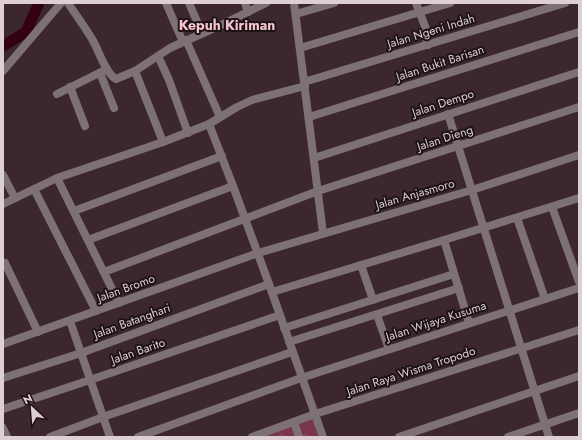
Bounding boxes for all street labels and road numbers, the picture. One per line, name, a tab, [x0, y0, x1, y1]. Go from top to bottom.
street label: Jalan Ngeni Indah	[383, 9, 477, 53]
street label: Jalan Bukit Barisan	[392, 40, 486, 86]
street label: Jalan Dempo	[408, 84, 477, 122]
street label: Jalan Dieng	[413, 121, 475, 156]
street label: Jalan Anjasmoro	[372, 174, 457, 214]
street label: Jalan Bromo	[93, 269, 158, 307]
street label: Jalan Wijaya Kusuma	[382, 296, 489, 346]
street label: Jalan Batanghari	[89, 299, 173, 344]
street label: Jalan Barito	[107, 333, 168, 369]
street label: Jalan Raya Wisma Tropodo	[342, 342, 478, 401]

